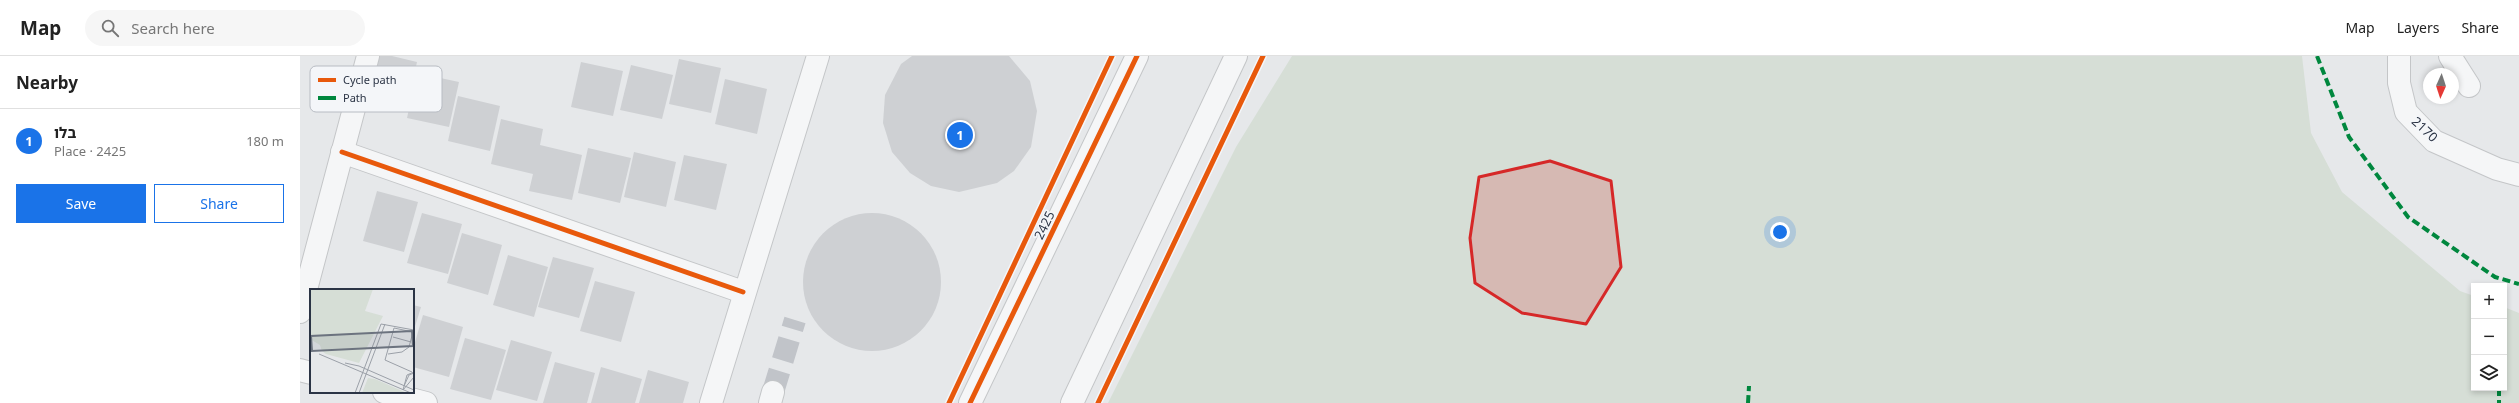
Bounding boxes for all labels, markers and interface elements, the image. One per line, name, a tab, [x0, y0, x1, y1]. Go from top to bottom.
search box	[85, 10, 365, 46]
text: Map	[20, 15, 61, 41]
icon: search	[99, 17, 121, 39]
text: Search here	[131, 18, 215, 38]
text: Map	[2346, 18, 2375, 37]
text: Layers	[2397, 18, 2439, 37]
text: Share	[2461, 18, 2499, 37]
legend	[310, 66, 442, 112]
north arrow	[2423, 68, 2459, 104]
text: Nearby	[16, 71, 78, 94]
text: Cycle path	[343, 72, 396, 87]
text: Path	[343, 90, 367, 105]
street label: 2170	[2408, 112, 2442, 146]
pin: 1	[947, 120, 973, 150]
text: בלו	[54, 122, 76, 142]
text: 1	[25, 132, 33, 150]
text: 180 m	[246, 132, 284, 150]
text: Place · 2425	[54, 142, 126, 160]
button: Save	[16, 184, 146, 223]
button: Share	[154, 184, 284, 223]
street label: 2425	[1029, 208, 1059, 242]
your location	[1770, 222, 1790, 242]
map controls	[2471, 283, 2507, 391]
button: +	[2471, 283, 2507, 319]
inset map	[310, 289, 414, 393]
button: −	[2471, 319, 2507, 355]
button: layers	[2471, 355, 2507, 391]

